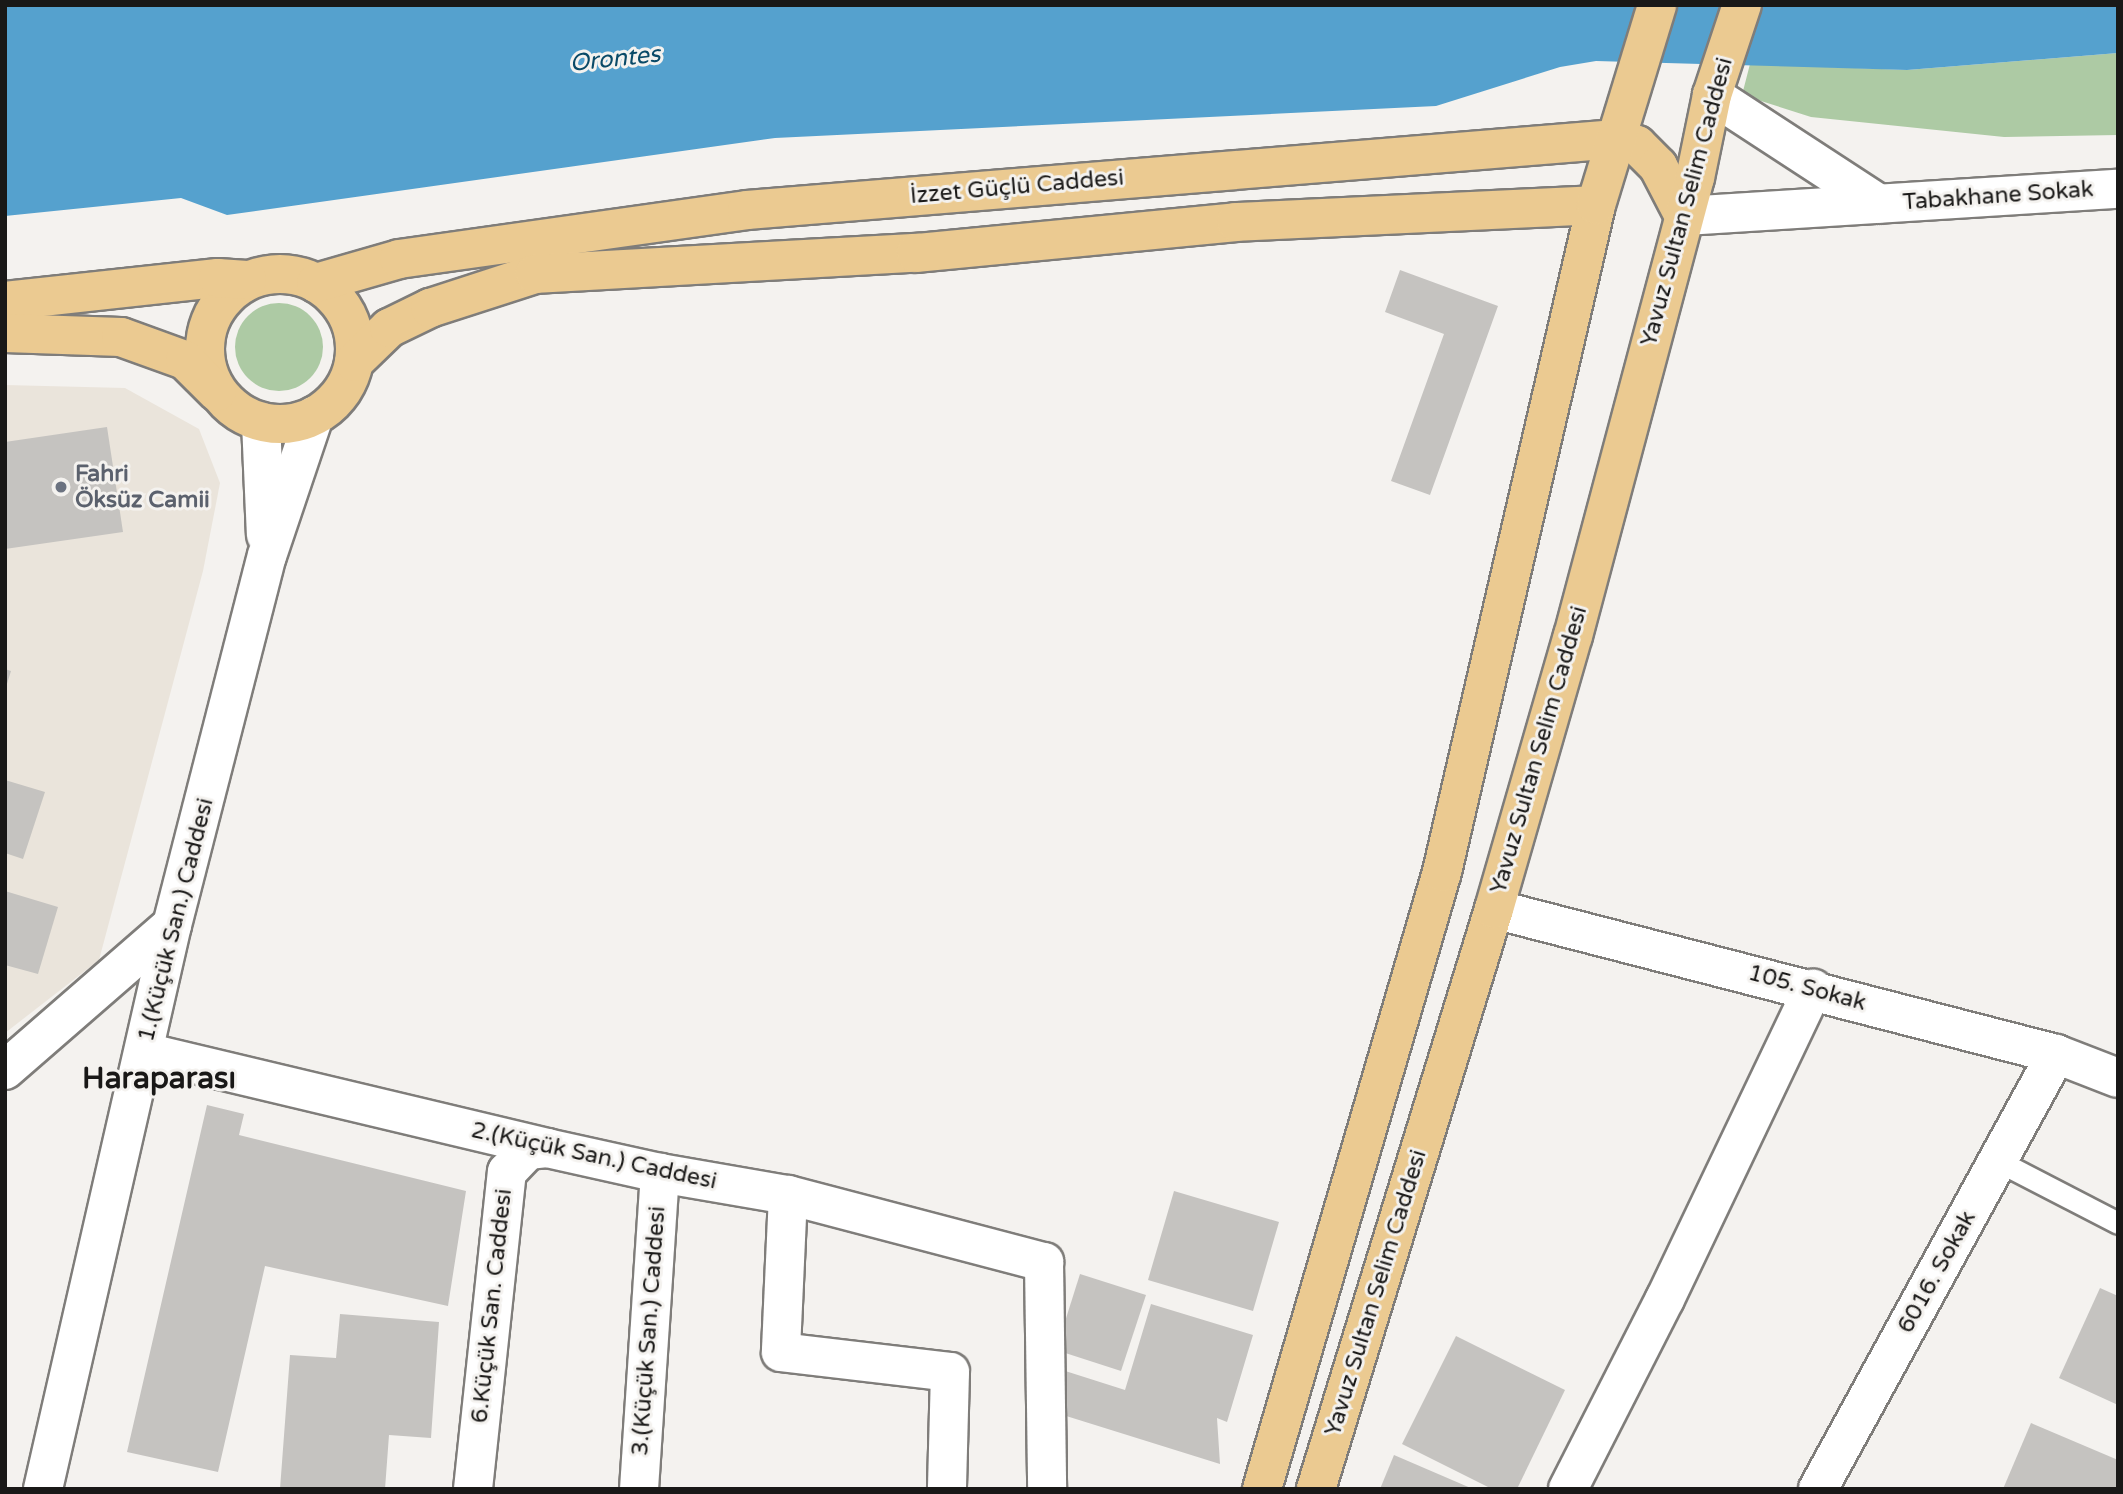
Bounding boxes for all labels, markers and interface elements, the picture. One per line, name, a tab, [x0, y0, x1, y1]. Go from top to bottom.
water label: Orontes	[568, 40, 662, 78]
street label: Yavuz Sultan Selim Caddesi	[1635, 54, 1739, 350]
street label: İzzet Güçlü Caddesi	[909, 164, 1125, 210]
street label: Tabakhane Sokak	[1902, 176, 2094, 216]
place label: Fahri Öksüz Camii	[75, 460, 210, 514]
marker: Fahri Öksüz Camii	[53, 479, 69, 495]
street label: Yavuz Sultan Selim Caddesi	[1485, 603, 1593, 897]
street label: 1.(Küçük San.) Caddesi	[132, 795, 220, 1045]
street label: 105. Sokak	[1745, 959, 1869, 1017]
district label: Haraparası	[82, 1061, 236, 1097]
street label: 2.(Küçük San.) Caddesi	[469, 1116, 719, 1196]
street label: Yavuz Sultan Selim Caddesi	[1319, 1146, 1433, 1440]
street label: 6.Küçük San. Caddesi	[466, 1187, 518, 1425]
street label: 3.(Küçük San.) Caddesi	[627, 1205, 671, 1457]
street label: 6016. Sokak	[1892, 1206, 1982, 1338]

